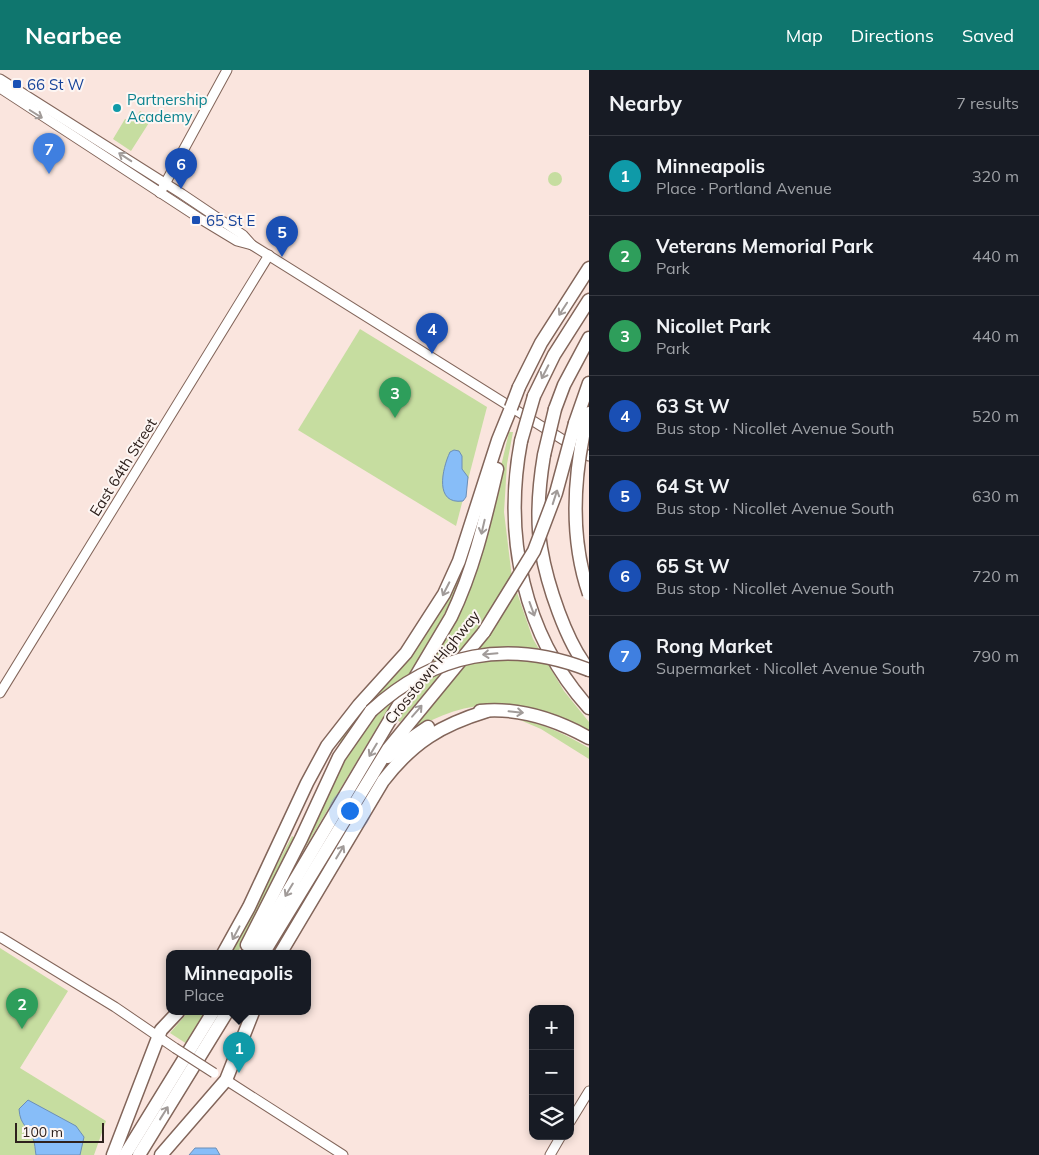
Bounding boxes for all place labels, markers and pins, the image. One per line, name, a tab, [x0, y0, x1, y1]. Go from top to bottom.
place label: 66 St W	[27, 75, 84, 94]
marker: 66 St W	[11, 78, 23, 90]
place label: Partnership Academy	[127, 90, 208, 126]
marker: Partnership Academy	[111, 102, 123, 114]
pin: 7	[33, 133, 65, 174]
pin: 6	[165, 148, 197, 189]
place label: 65 St E	[206, 211, 255, 230]
marker: 65 St E	[190, 214, 202, 226]
pin: 5	[266, 216, 298, 257]
pin: 4	[416, 313, 448, 354]
pin: 3	[379, 377, 411, 418]
pin: 2	[6, 988, 38, 1029]
pin: 1	[223, 1032, 255, 1073]

